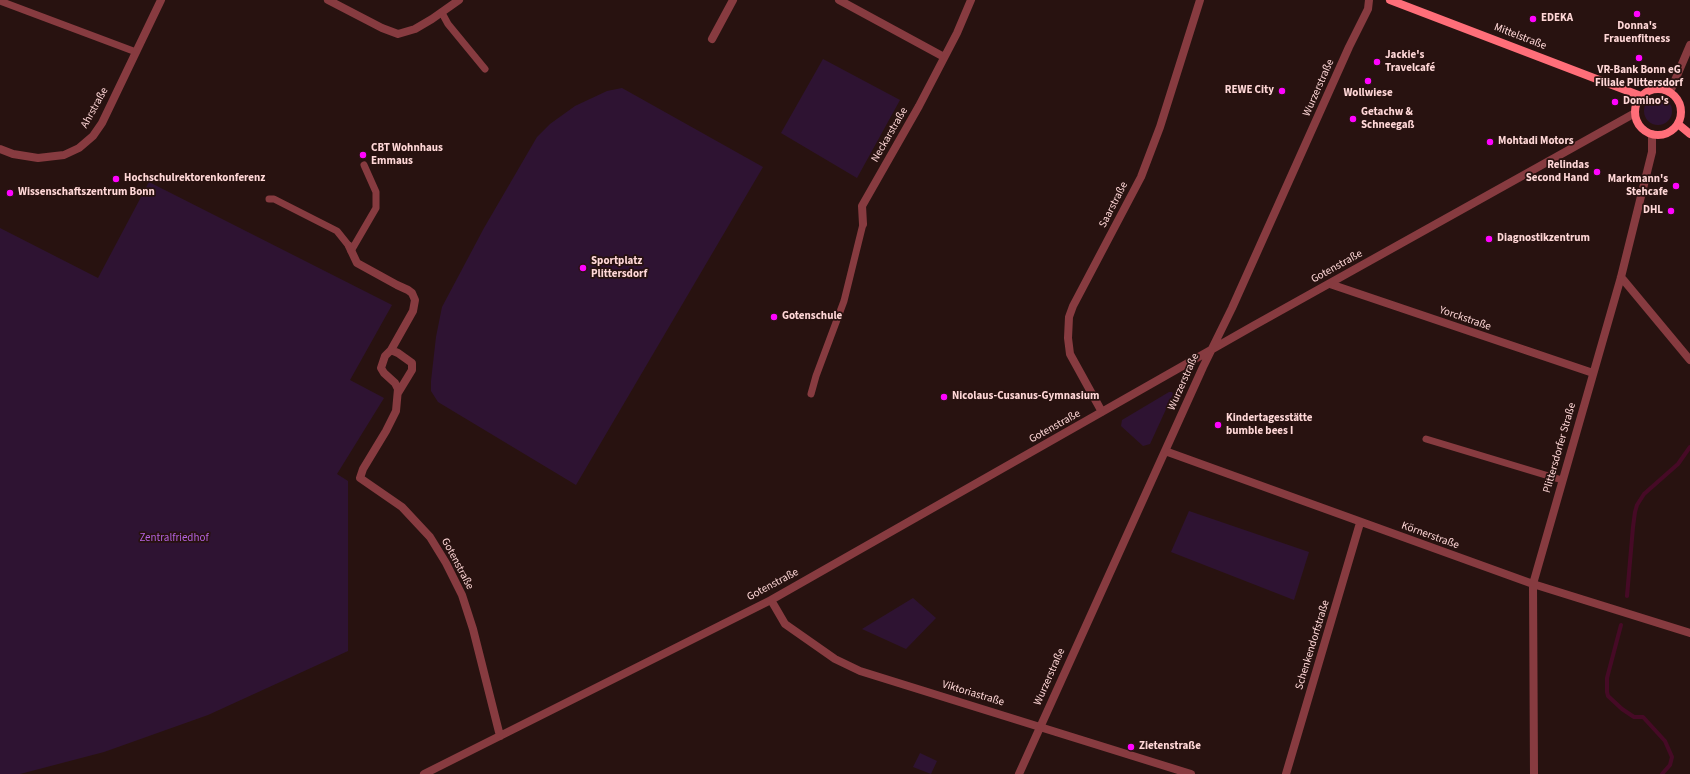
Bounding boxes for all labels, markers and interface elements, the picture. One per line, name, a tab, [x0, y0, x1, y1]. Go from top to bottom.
marker: Donna's Frauenfitness	[1632, 9, 1642, 19]
place label: EDEKA	[1541, 12, 1573, 26]
marker: EDEKA	[1528, 14, 1538, 24]
place label: Donna's Frauenfitness	[1604, 20, 1670, 46]
street label: Mittelstraße	[1492, 21, 1548, 53]
place label: Jackie's Travelcafé	[1385, 49, 1435, 75]
marker: VR-Bank Bonn eG Filiale Plittersdorf	[1634, 53, 1644, 63]
street label: Wurzerstraße	[1301, 57, 1337, 119]
marker: Jackie's Travelcafé	[1372, 57, 1382, 67]
place label: VR-Bank Bonn eG Filiale Plittersdorf	[1595, 64, 1683, 90]
marker: Wollwiese	[1363, 76, 1373, 86]
place label: REWE City	[1225, 84, 1274, 98]
street label: Ahrstraße	[78, 85, 112, 131]
marker: REWE City	[1277, 86, 1287, 96]
place label: Wollwiese	[1343, 87, 1393, 101]
place label: Domino's	[1623, 95, 1669, 109]
marker: Domino's	[1610, 97, 1620, 107]
street label: Neckarstraße	[869, 105, 911, 165]
place label: Getachw & Schneegaß	[1361, 106, 1415, 132]
marker: Getachw & Schneegaß	[1348, 114, 1358, 124]
place label: Mohtadi Motors	[1498, 135, 1574, 149]
marker: Mohtadi Motors	[1485, 137, 1495, 147]
place label: CBT Wohnhaus Emmaus	[371, 142, 443, 168]
marker: CBT Wohnhaus Emmaus	[358, 150, 368, 160]
place label: Relindas Second Hand	[1526, 159, 1589, 185]
marker: Relindas Second Hand	[1592, 167, 1602, 177]
place label: Hochschulrektorenkonferenz	[124, 172, 265, 186]
place label: Markmann's Stehcafe	[1608, 173, 1668, 199]
marker: Hochschulrektorenkonferenz	[111, 174, 121, 184]
street label: Saarstraße	[1097, 180, 1131, 230]
marker: Markmann's Stehcafe	[1671, 181, 1681, 191]
place label: Wissenschaftszentrum Bonn	[18, 186, 155, 200]
marker: Wissenschaftszentrum Bonn	[5, 188, 15, 198]
place label: DHL	[1643, 204, 1663, 218]
marker: DHL	[1666, 206, 1676, 216]
place label: Diagnostikzentrum	[1497, 232, 1590, 246]
marker: Diagnostikzentrum	[1484, 234, 1494, 244]
street label: Gotenstraße	[1309, 248, 1365, 286]
place label: Sportplatz Plittersdorf	[591, 255, 647, 281]
marker: Sportplatz Plittersdorf	[578, 263, 588, 273]
street label: Yorckstraße	[1437, 304, 1493, 334]
place label: Gotenschule	[782, 310, 842, 324]
marker: Gotenschule	[769, 312, 779, 322]
street label: Wurzerstraße	[1166, 351, 1202, 413]
place label: Nicolaus-Cusanus-Gymnasium	[952, 390, 1099, 404]
marker: Nicolaus-Cusanus-Gymnasium	[939, 392, 949, 402]
street label: Plittersdorfer Straße	[1541, 401, 1579, 495]
street label: Gotenstraße	[1027, 408, 1083, 446]
place label: Kindertagesstätte bumble bees I	[1226, 412, 1312, 438]
marker: Kindertagesstätte bumble bees I	[1213, 420, 1223, 430]
street label: Körnerstraße	[1399, 519, 1461, 553]
park label: Zentralfriedhof	[139, 532, 209, 546]
street label: Gotenstraße	[438, 536, 476, 592]
street label: Gotenstraße	[745, 566, 801, 604]
street label: Schenkendorfstraße	[1293, 599, 1333, 691]
street label: Wurzerstraße	[1032, 646, 1068, 708]
street label: Viktoriastraße	[940, 678, 1006, 710]
place label: Zietenstraße	[1139, 740, 1201, 754]
marker: Zietenstraße	[1126, 742, 1136, 752]

